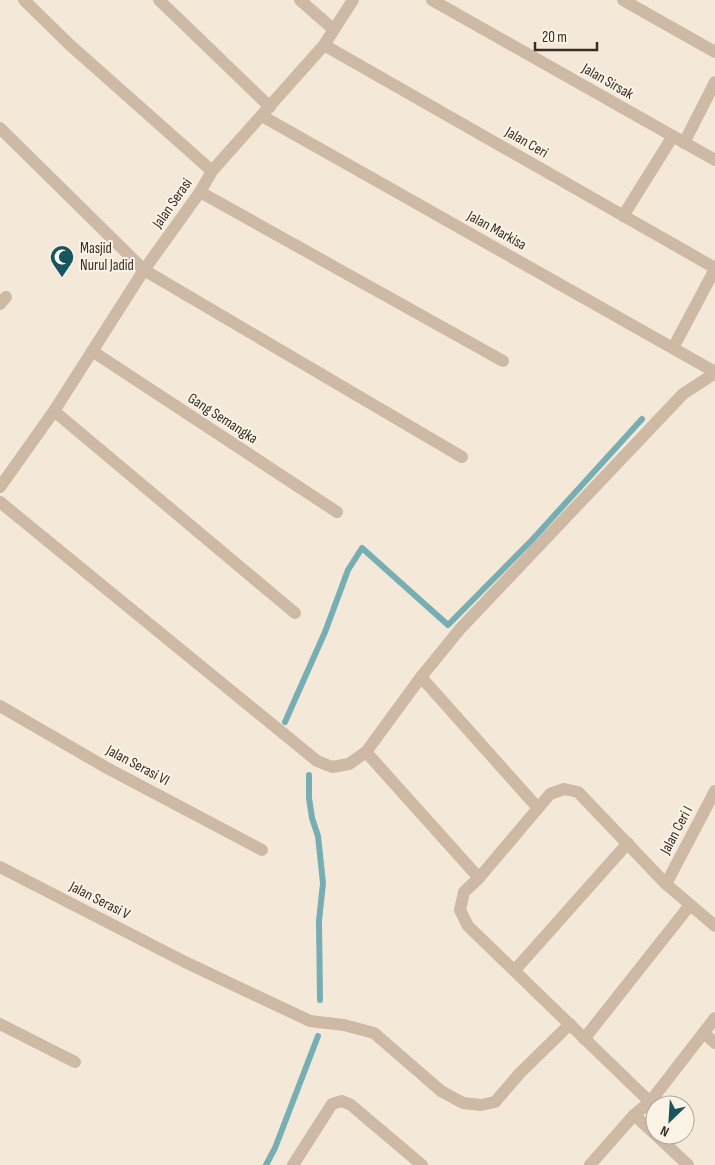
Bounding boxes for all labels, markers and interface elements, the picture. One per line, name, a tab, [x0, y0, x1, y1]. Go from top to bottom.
scale bar	[535, 20, 598, 52]
text: 20 m	[542, 28, 567, 47]
street label: Jalan Sirsak	[578, 59, 637, 104]
street label: Jalan Ceri	[501, 122, 552, 162]
street label: Jalan Serasi	[148, 174, 197, 233]
street label: Jalan Markisa	[463, 206, 530, 255]
place label: Masjid Nurul Jadid	[80, 239, 134, 275]
mosque icon: Masjid Nurul Jadid	[49, 244, 75, 278]
street label: Gang Semangka	[184, 389, 262, 448]
street label: Jalan Serasi VI	[102, 740, 173, 790]
street label: Jalan Ceri I	[655, 803, 697, 858]
street label: Jalan Serasi V	[65, 877, 134, 924]
north arrow	[645, 1095, 695, 1145]
text: N	[658, 1122, 672, 1141]

